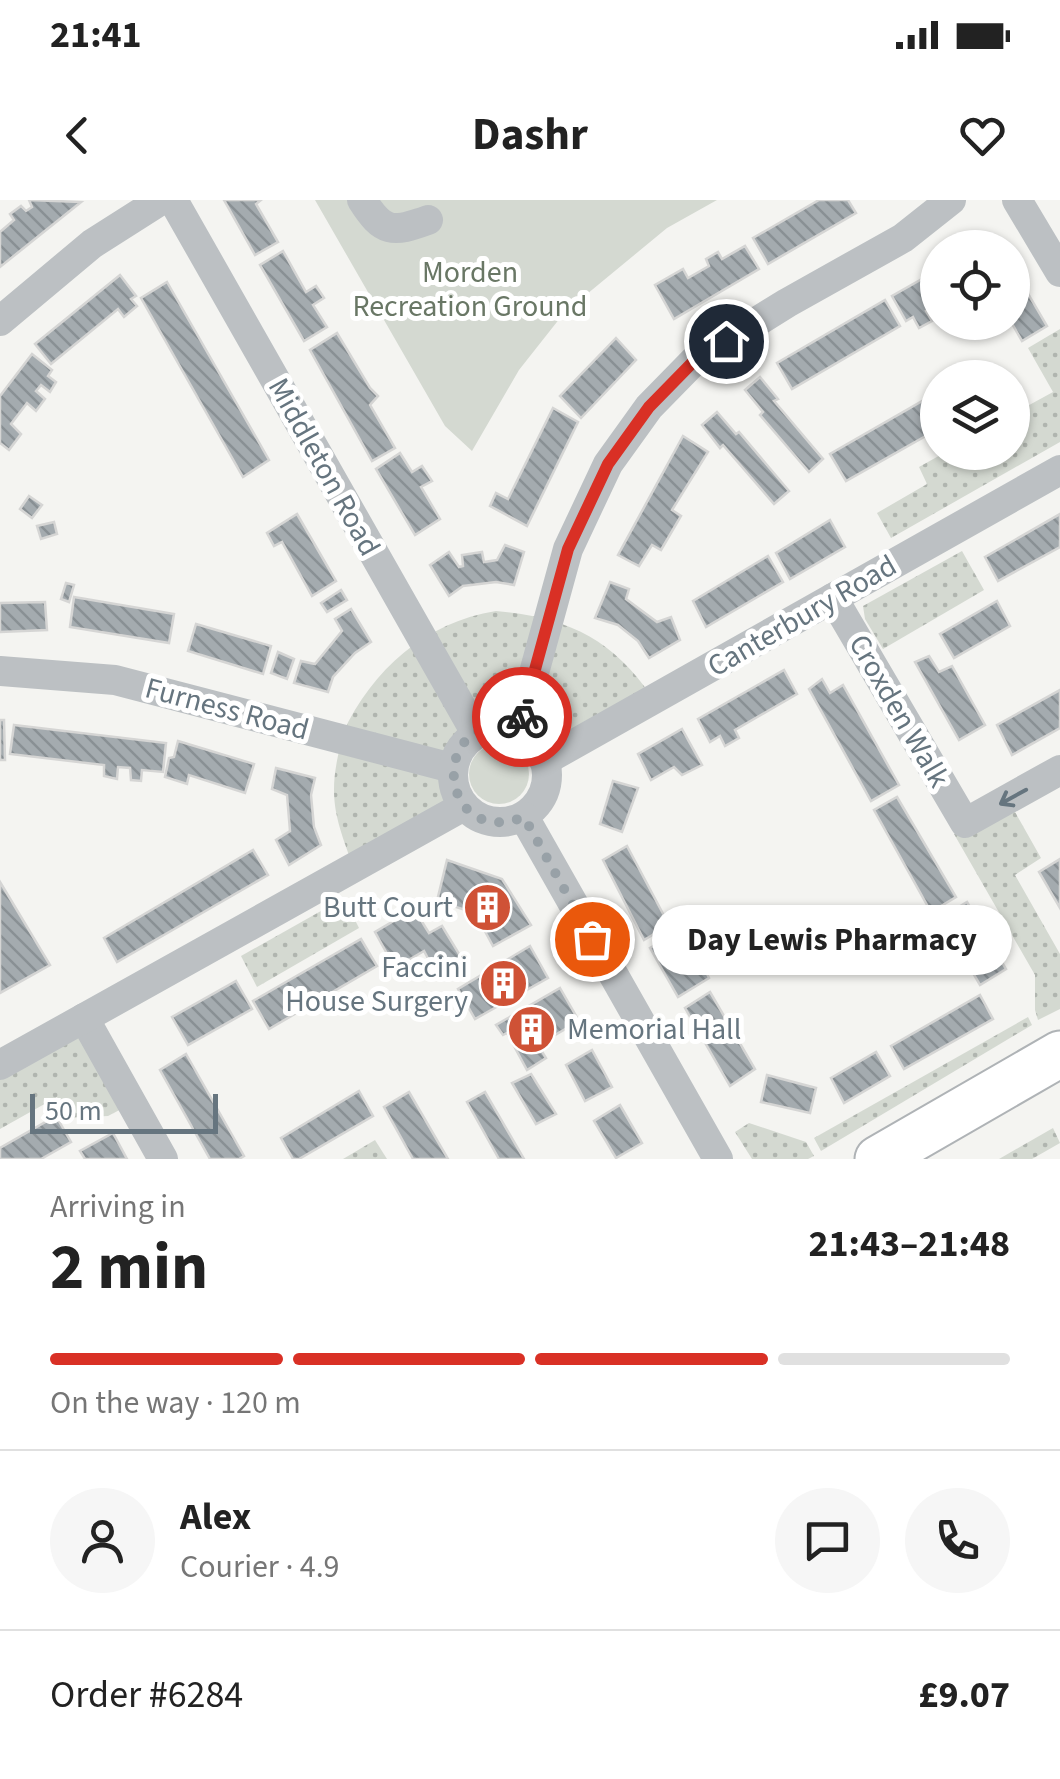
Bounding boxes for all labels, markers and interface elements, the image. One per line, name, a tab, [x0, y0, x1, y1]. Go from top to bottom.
text: 21:41	[50, 8, 142, 62]
text: Dashr	[472, 103, 588, 167]
icon: back	[50, 108, 105, 163]
icon: heart	[955, 108, 1010, 163]
map controls	[920, 230, 1030, 470]
button: locate	[920, 230, 1030, 340]
park label: Morden Recreation Ground	[352, 251, 588, 328]
pin	[684, 299, 769, 384]
icon: home	[699, 314, 754, 369]
button: layers	[920, 360, 1030, 470]
street label: Middleton Road	[257, 370, 391, 564]
street label: Canterbury Road	[699, 544, 905, 688]
street label: Croxden Walk	[838, 626, 960, 796]
street label: Furness Road	[140, 667, 314, 751]
courier	[472, 667, 572, 767]
icon: bike	[495, 690, 550, 745]
one-way arrow	[998, 787, 1028, 807]
building icon: Butt Court	[462, 881, 514, 933]
place label: Butt Court	[323, 886, 453, 929]
pin	[550, 897, 635, 982]
callout: Day Lewis Pharmacy	[652, 904, 1012, 974]
icon: bag	[565, 912, 620, 967]
text: Day Lewis Pharmacy	[687, 917, 977, 963]
place label: Faccini House Surgery	[285, 946, 468, 1023]
building icon: Faccini House Surgery	[477, 958, 529, 1010]
building icon: Memorial Hall	[506, 1003, 558, 1055]
place label: Memorial Hall	[567, 1008, 741, 1051]
scale bar	[30, 1089, 218, 1134]
text: 50 m	[45, 1091, 102, 1131]
text: Arriving in	[50, 1184, 186, 1230]
text: 21:43–21:48	[808, 1217, 1010, 1271]
text: 2 min	[50, 1221, 208, 1314]
text: On the way · 120 m	[50, 1380, 301, 1426]
button: person	[50, 1488, 155, 1593]
button: chat	[775, 1488, 880, 1593]
button: phone	[905, 1488, 1010, 1593]
text: Alex	[180, 1490, 251, 1544]
text: Courier · 4.9	[180, 1544, 340, 1590]
text: Order #6284	[50, 1668, 243, 1722]
text: £9.07	[918, 1668, 1010, 1722]

